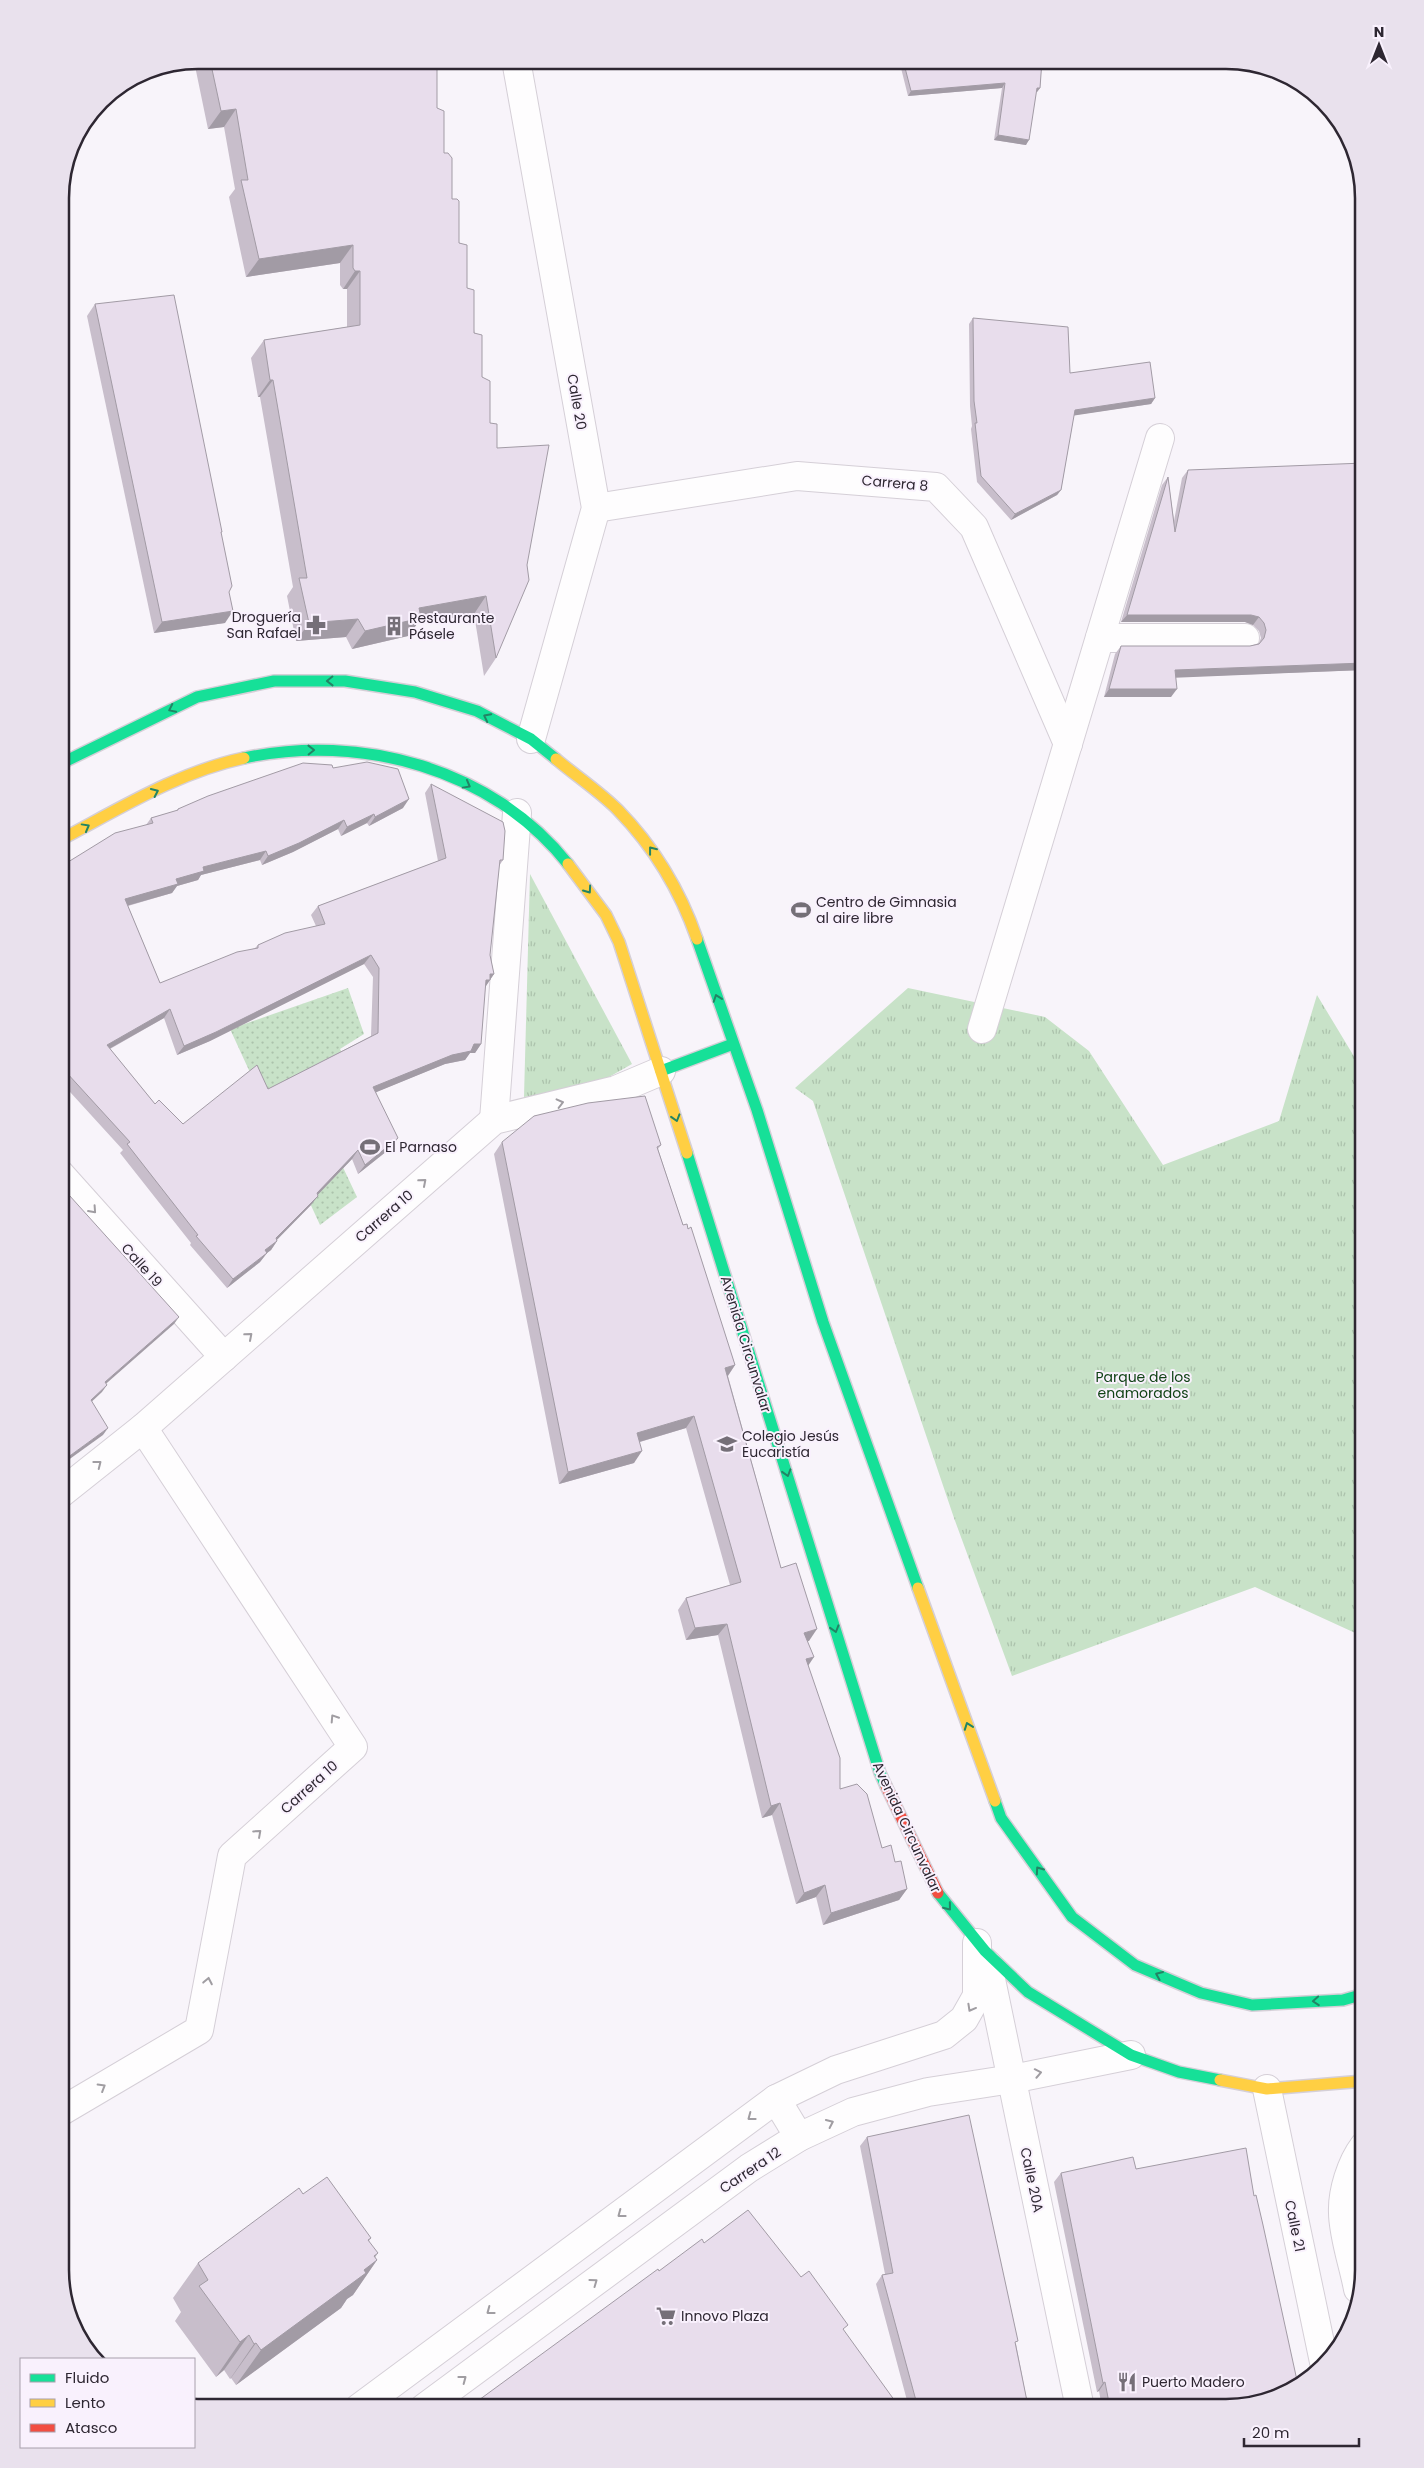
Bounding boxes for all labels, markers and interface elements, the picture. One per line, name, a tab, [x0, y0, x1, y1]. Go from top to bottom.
north arrow	[1354, 20, 1404, 70]
text: N	[1374, 22, 1384, 42]
street label: Calle 20	[562, 372, 592, 432]
street label: Carrera 8	[861, 470, 929, 496]
place label: Droguería San Rafael	[226, 607, 301, 643]
place label: Restaurante Pásele	[409, 608, 495, 644]
pharmacy icon: Droguería San Rafael	[305, 614, 327, 636]
building icon: Restaurante Pásele	[383, 615, 405, 637]
one-way arrow	[326, 676, 334, 686]
one-way arrow	[168, 703, 177, 713]
one-way arrow	[484, 713, 493, 723]
one-way arrow	[307, 745, 315, 755]
one-way arrow	[462, 779, 471, 789]
one-way arrow	[150, 787, 159, 798]
one-way arrow	[80, 823, 89, 833]
one-way arrow	[649, 847, 657, 856]
one-way arrow	[581, 885, 591, 894]
place label: Centro de Gimnasia al aire libre	[816, 892, 957, 928]
sports icon: Centro de Gimnasia al aire libre	[790, 899, 812, 921]
one-way arrow	[713, 994, 723, 1002]
one-way arrow	[556, 1099, 564, 1109]
one-way arrow	[670, 1113, 680, 1121]
sports icon: El Parnaso	[359, 1136, 381, 1158]
place label: El Parnaso	[385, 1137, 457, 1157]
one-way arrow	[418, 1179, 427, 1188]
street label: Carrera 10	[351, 1185, 417, 1247]
one-way arrow	[87, 1205, 96, 1214]
street label: Calle 19	[117, 1239, 167, 1291]
street label: Avenida Circunvalar	[716, 1273, 776, 1415]
one-way arrow	[243, 1332, 252, 1341]
park label: Parque de los enamorados	[1095, 1367, 1191, 1403]
place label: Colegio Jesús Eucaristía	[742, 1426, 839, 1462]
school or university icon: Colegio Jesús Eucaristía	[716, 1433, 738, 1455]
one-way arrow	[92, 1461, 101, 1469]
one-way arrow	[781, 1469, 791, 1477]
one-way arrow	[829, 1624, 839, 1632]
one-way arrow	[331, 1715, 340, 1724]
one-way arrow	[964, 1722, 974, 1730]
street label: Carrera 10	[276, 1756, 342, 1818]
street label: Avenida Circunvalar	[868, 1758, 946, 1896]
one-way arrow	[253, 1829, 262, 1838]
one-way arrow	[1035, 1867, 1045, 1876]
one-way arrow	[943, 1902, 952, 1911]
one-way arrow	[1155, 1971, 1164, 1981]
one-way arrow	[203, 1977, 213, 1985]
one-way arrow	[1312, 1996, 1320, 2007]
one-way arrow	[967, 2002, 977, 2011]
one-way arrow	[1034, 2069, 1043, 2079]
one-way arrow	[96, 2084, 105, 2094]
one-way arrow	[747, 2111, 757, 2120]
one-way arrow	[825, 2118, 834, 2129]
street label: Carrera 12	[715, 2142, 785, 2198]
street label: Calle 20A	[1015, 2146, 1049, 2214]
street label: Calle 21	[1280, 2198, 1310, 2254]
one-way arrow	[617, 2208, 627, 2217]
one-way arrow	[588, 2279, 598, 2288]
one-way arrow	[487, 2305, 496, 2313]
supermarket icon: Innovo Plaza	[655, 2305, 677, 2327]
place label: Innovo Plaza	[681, 2306, 769, 2326]
legend	[20, 2358, 195, 2448]
text: Fluido	[65, 2367, 109, 2388]
restaurant icon: Puerto Madero	[1116, 2371, 1138, 2393]
place label: Puerto Madero	[1142, 2372, 1245, 2392]
one-way arrow	[458, 2376, 467, 2385]
text: Lento	[65, 2392, 105, 2413]
scale bar	[1244, 2416, 1359, 2448]
text: Atasco	[65, 2417, 117, 2438]
text: 20 m	[1252, 2422, 1290, 2443]

